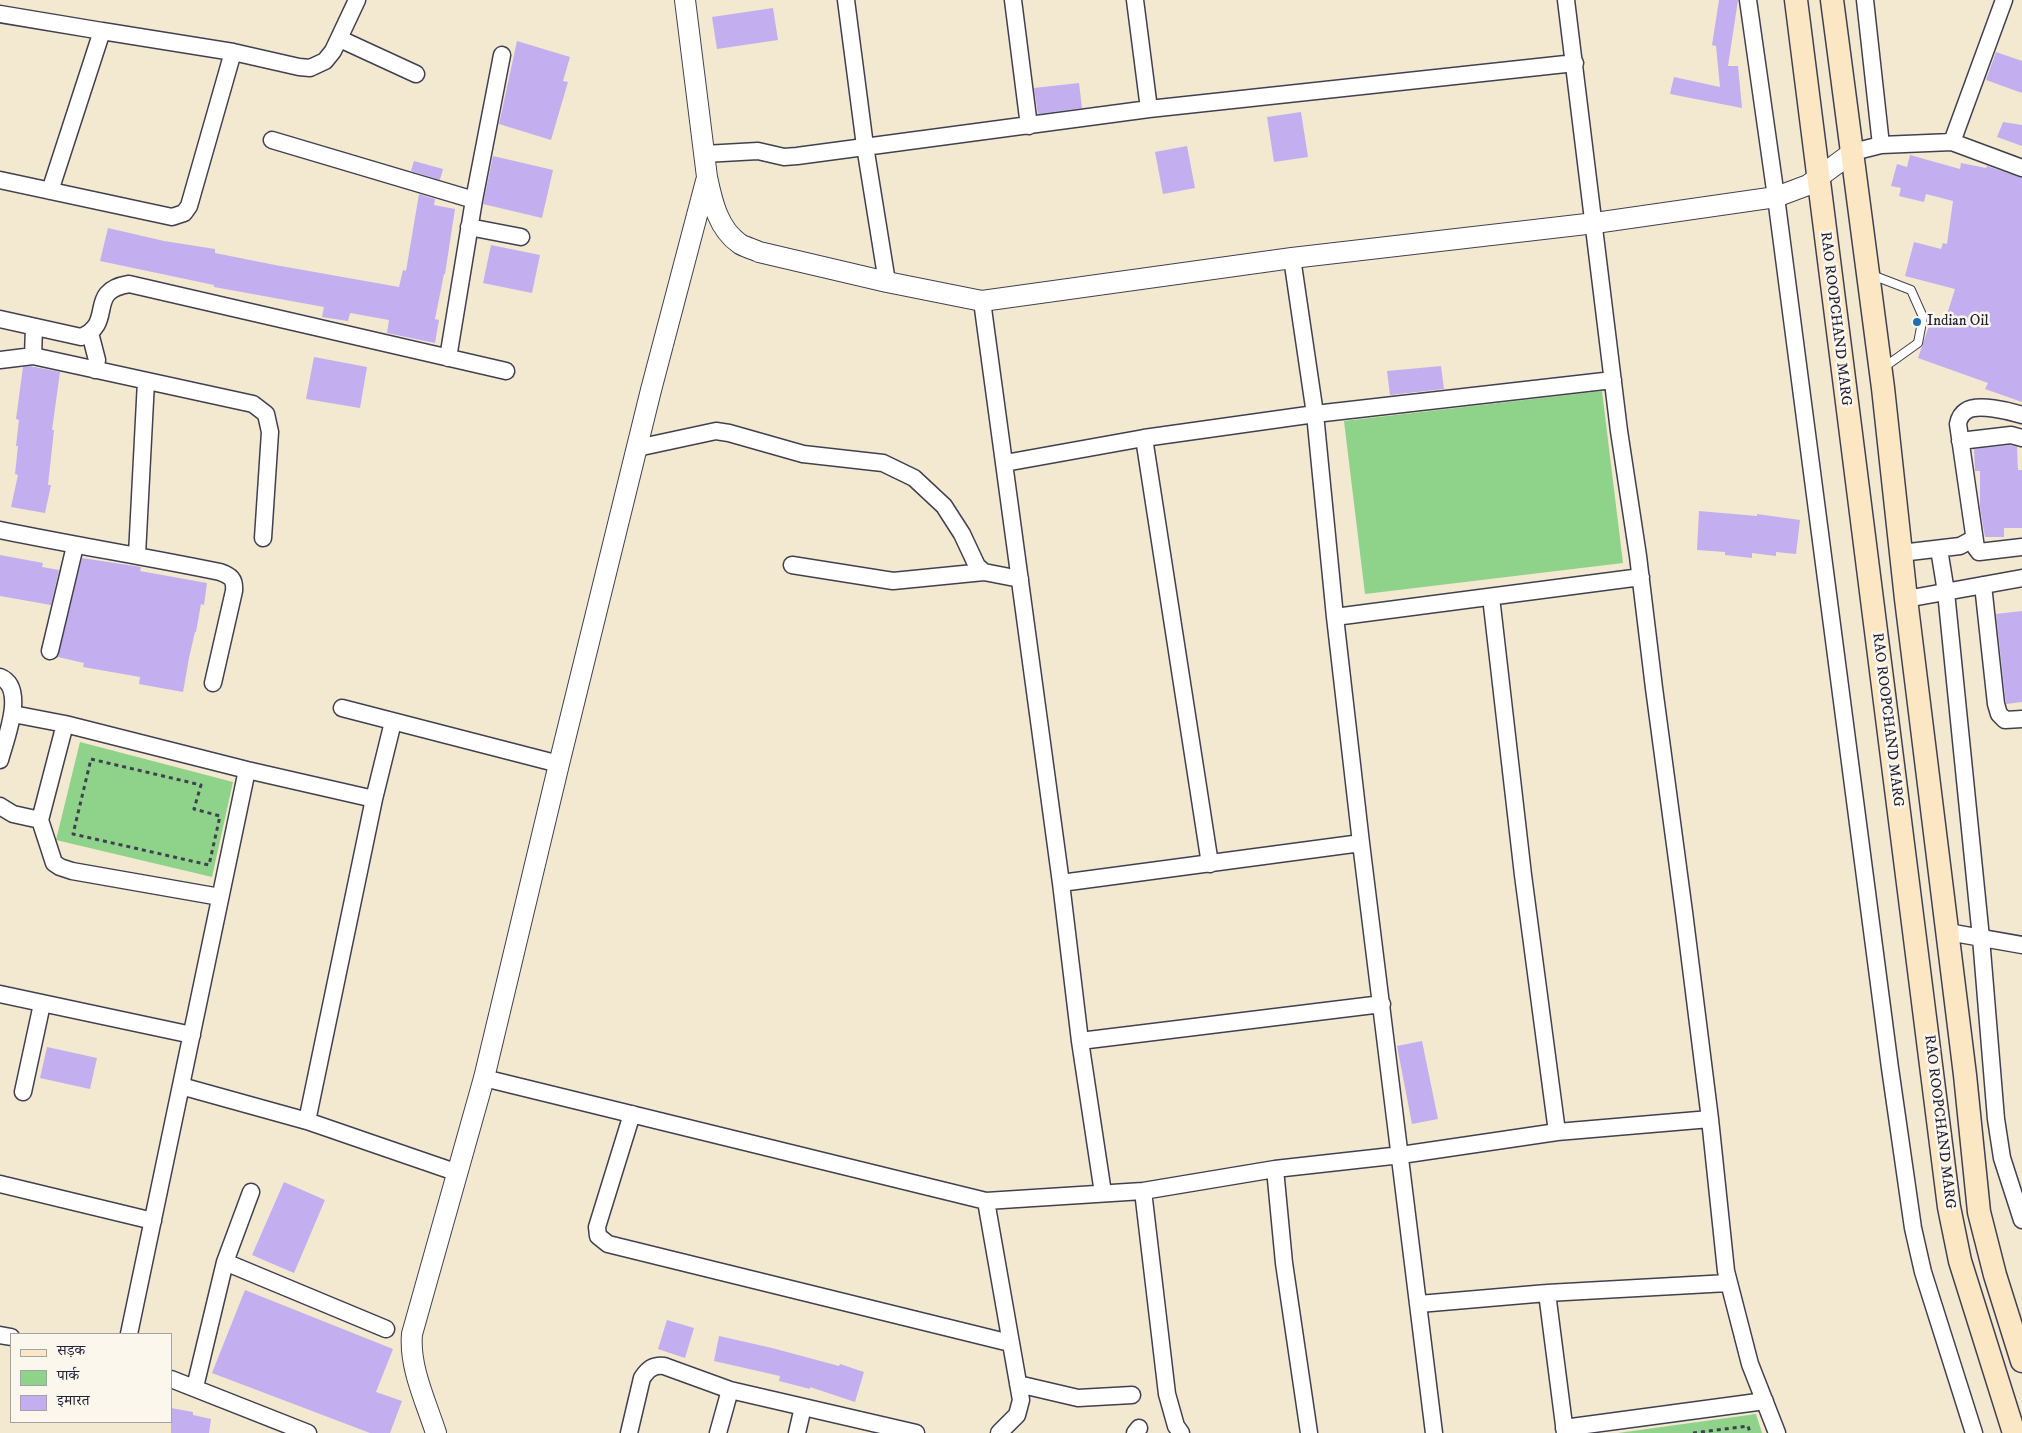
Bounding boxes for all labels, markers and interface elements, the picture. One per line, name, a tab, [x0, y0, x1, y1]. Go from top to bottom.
street label: RAO ROOPCHAND MARG	[1815, 231, 1855, 407]
place label: Indian Oil	[1927, 313, 1989, 331]
marker: Indian Oil	[1911, 316, 1923, 328]
street label: RAO ROOPCHAND MARG	[1867, 632, 1907, 808]
street label: RAO ROOPCHAND MARG	[1919, 1034, 1959, 1210]
legend	[10, 1333, 172, 1423]
text: सड़क	[57, 1341, 85, 1360]
text: पार्क	[57, 1366, 79, 1385]
text: इमारत	[57, 1391, 90, 1410]

